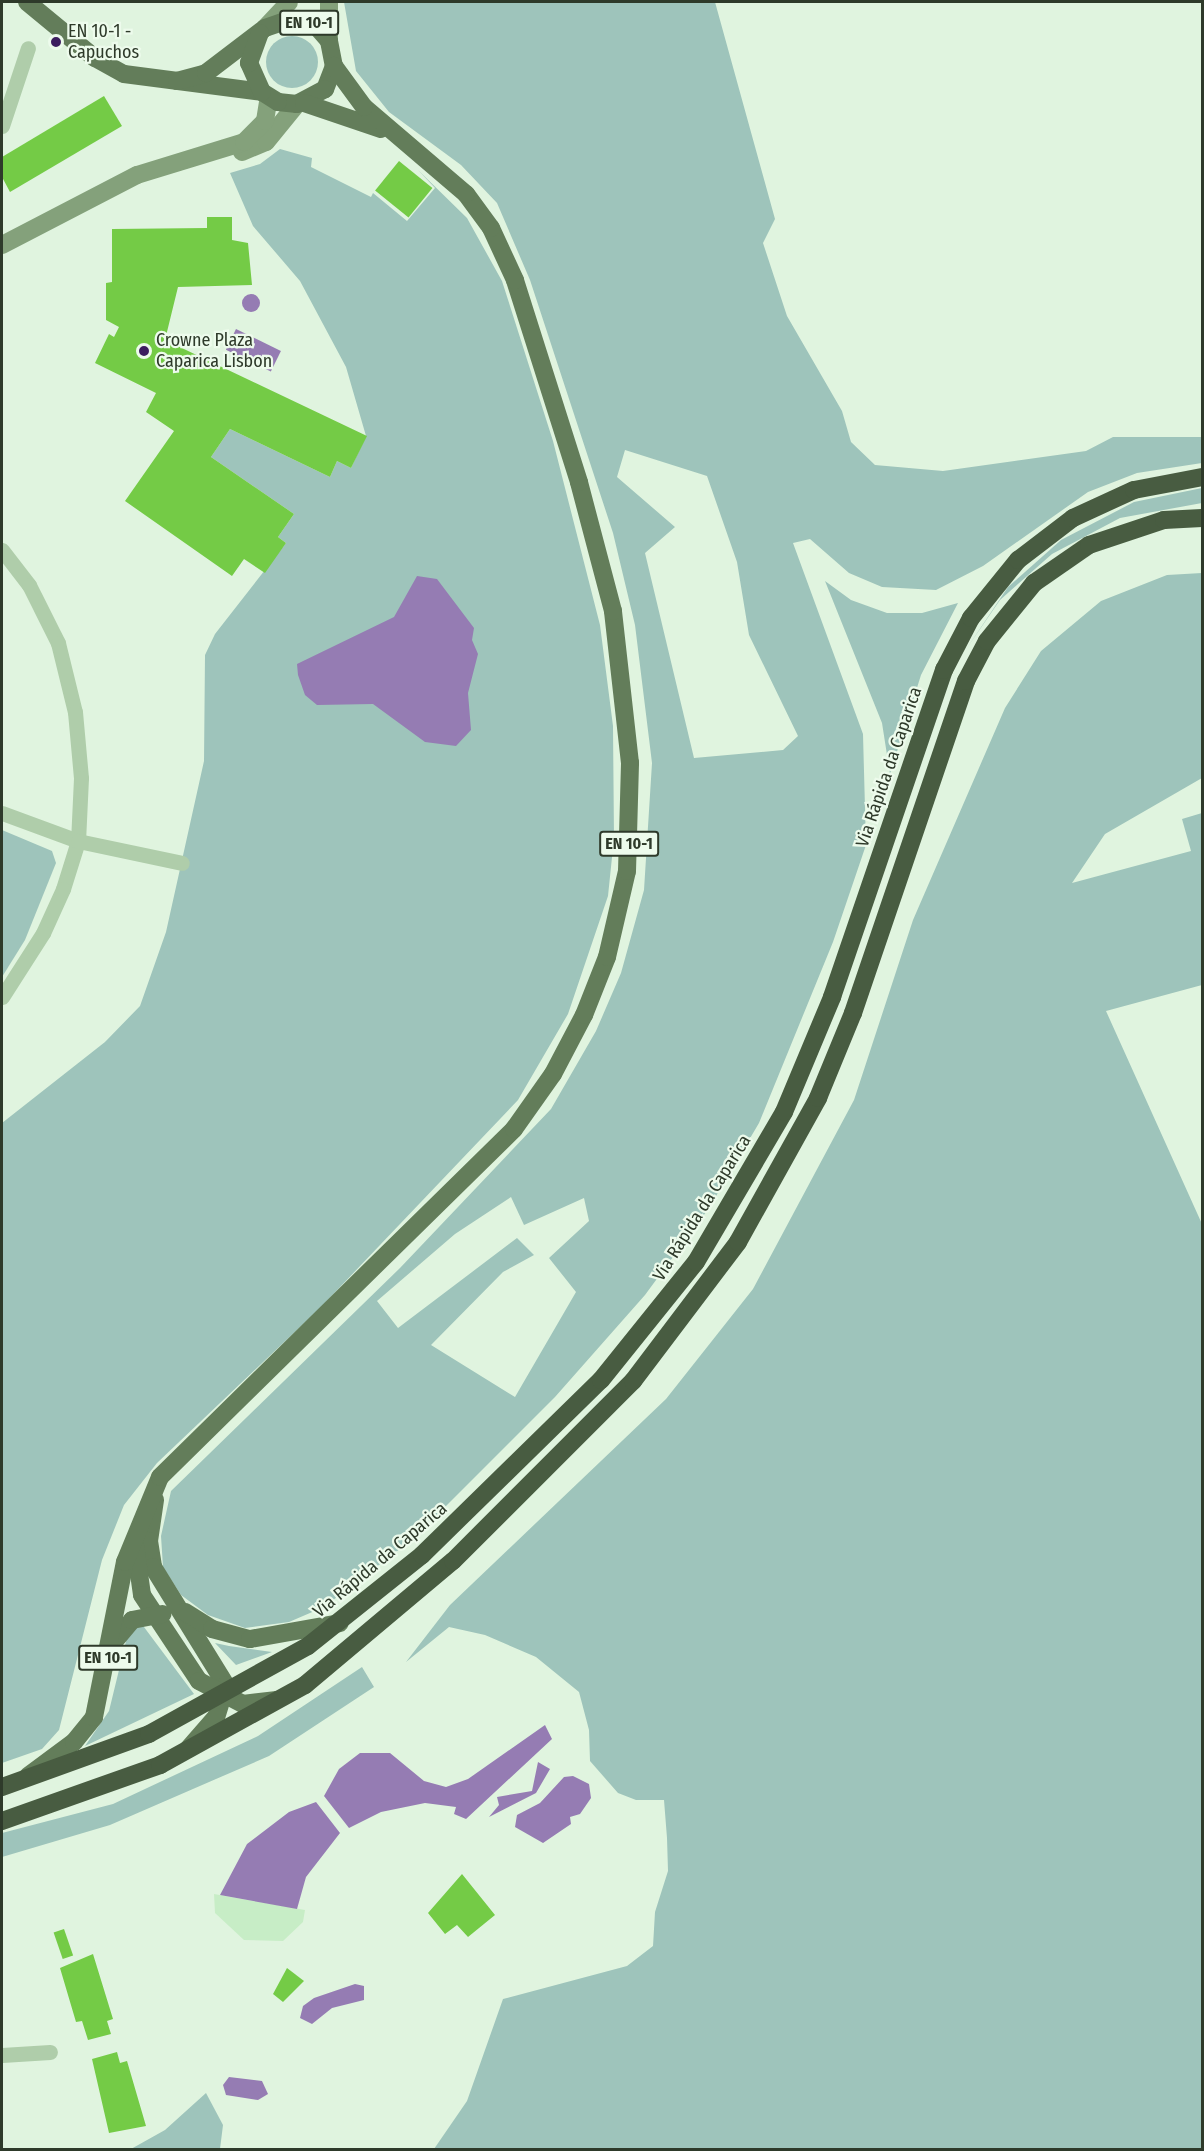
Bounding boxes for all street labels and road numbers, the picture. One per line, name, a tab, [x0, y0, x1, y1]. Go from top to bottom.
road number: EN 10-1	[279, 10, 339, 36]
street label: Via Rápida da Caparica	[851, 684, 927, 850]
road number: EN 10-1	[599, 831, 659, 857]
street label: Via Rápida da Caparica	[648, 1131, 756, 1285]
street label: Via Rápida da Caparica	[309, 1498, 451, 1622]
road number: EN 10-1	[78, 1645, 138, 1671]

